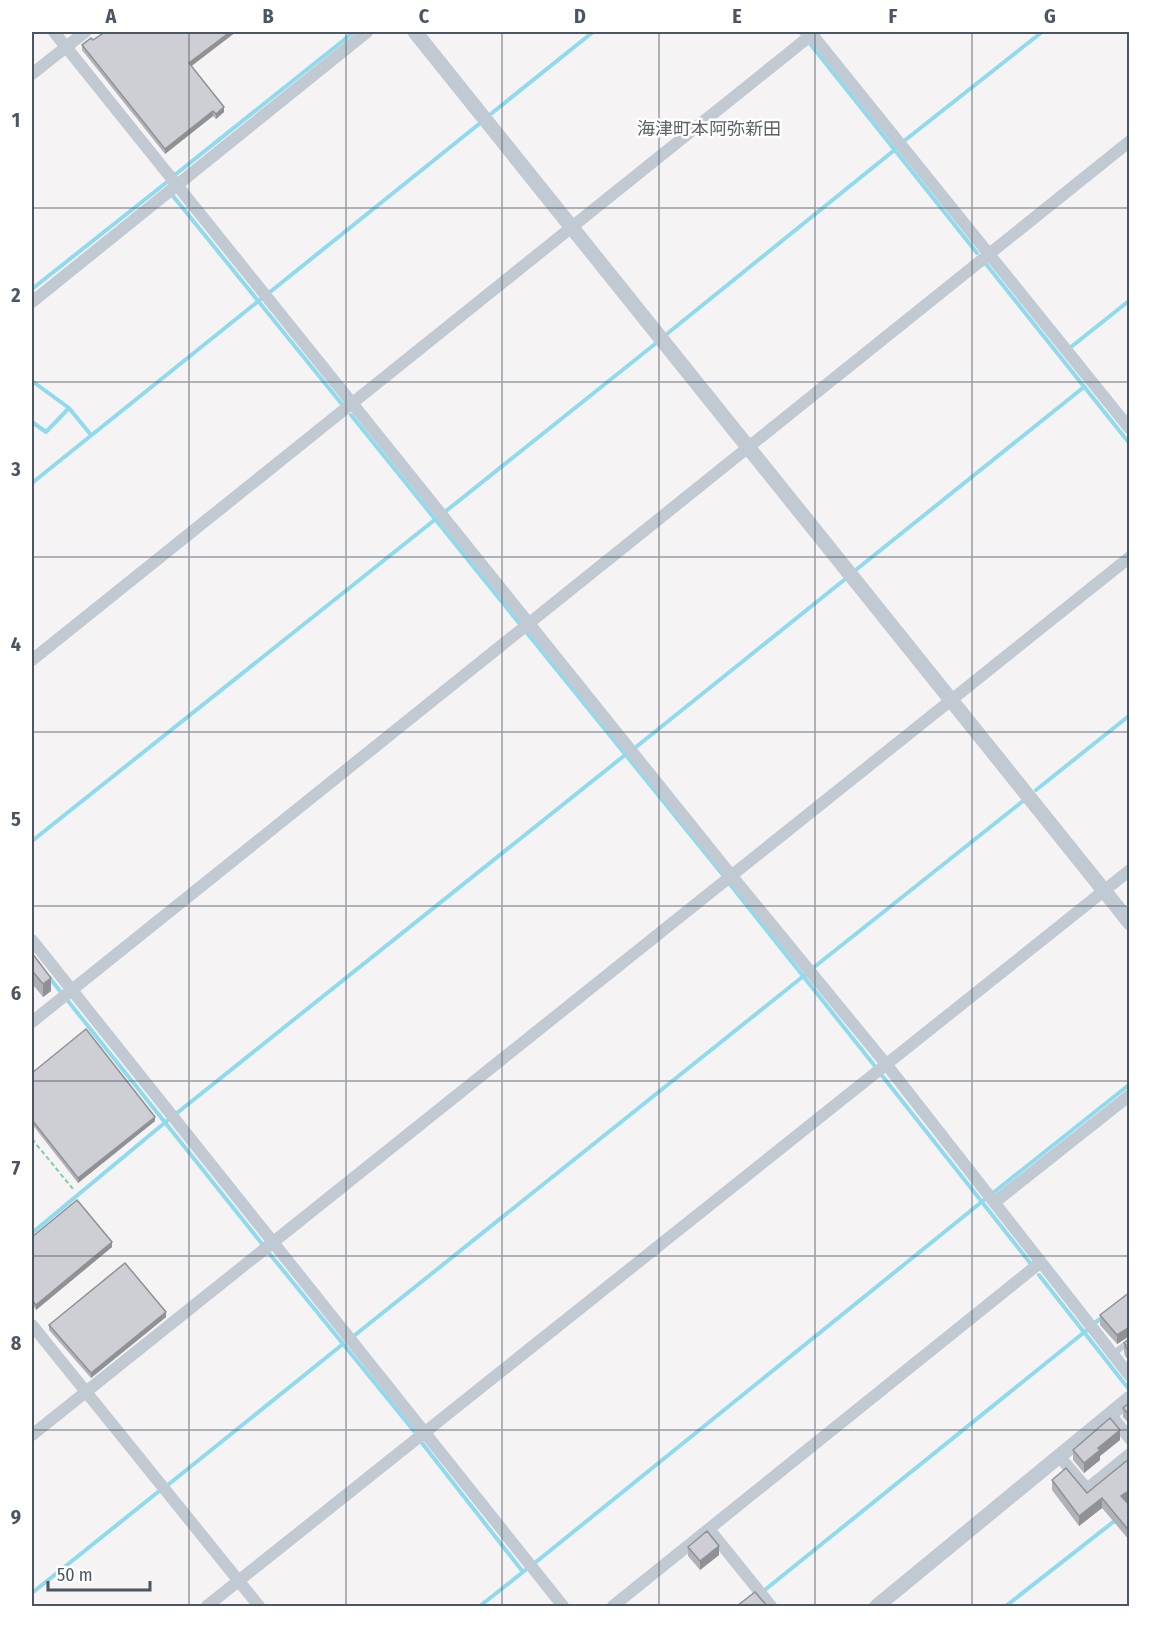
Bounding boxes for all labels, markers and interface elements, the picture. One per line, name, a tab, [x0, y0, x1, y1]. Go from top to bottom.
text: A	[105, 4, 118, 28]
text: B	[262, 4, 274, 28]
text: C	[419, 4, 430, 28]
text: D	[574, 4, 586, 28]
text: E	[732, 4, 742, 28]
text: F	[889, 4, 898, 28]
text: G	[1044, 4, 1056, 28]
text: 1	[12, 108, 20, 132]
district label: 海津町本阿弥新田	[637, 118, 781, 140]
text: 2	[10, 283, 21, 307]
text: 3	[10, 457, 21, 481]
text: 4	[11, 632, 21, 656]
text: 5	[11, 807, 21, 831]
text: 6	[11, 981, 21, 1005]
text: 7	[12, 1156, 21, 1180]
text: 8	[11, 1331, 22, 1355]
text: 9	[11, 1505, 21, 1529]
scale bar	[48, 1554, 150, 1592]
text: 50 m	[57, 1564, 93, 1586]

